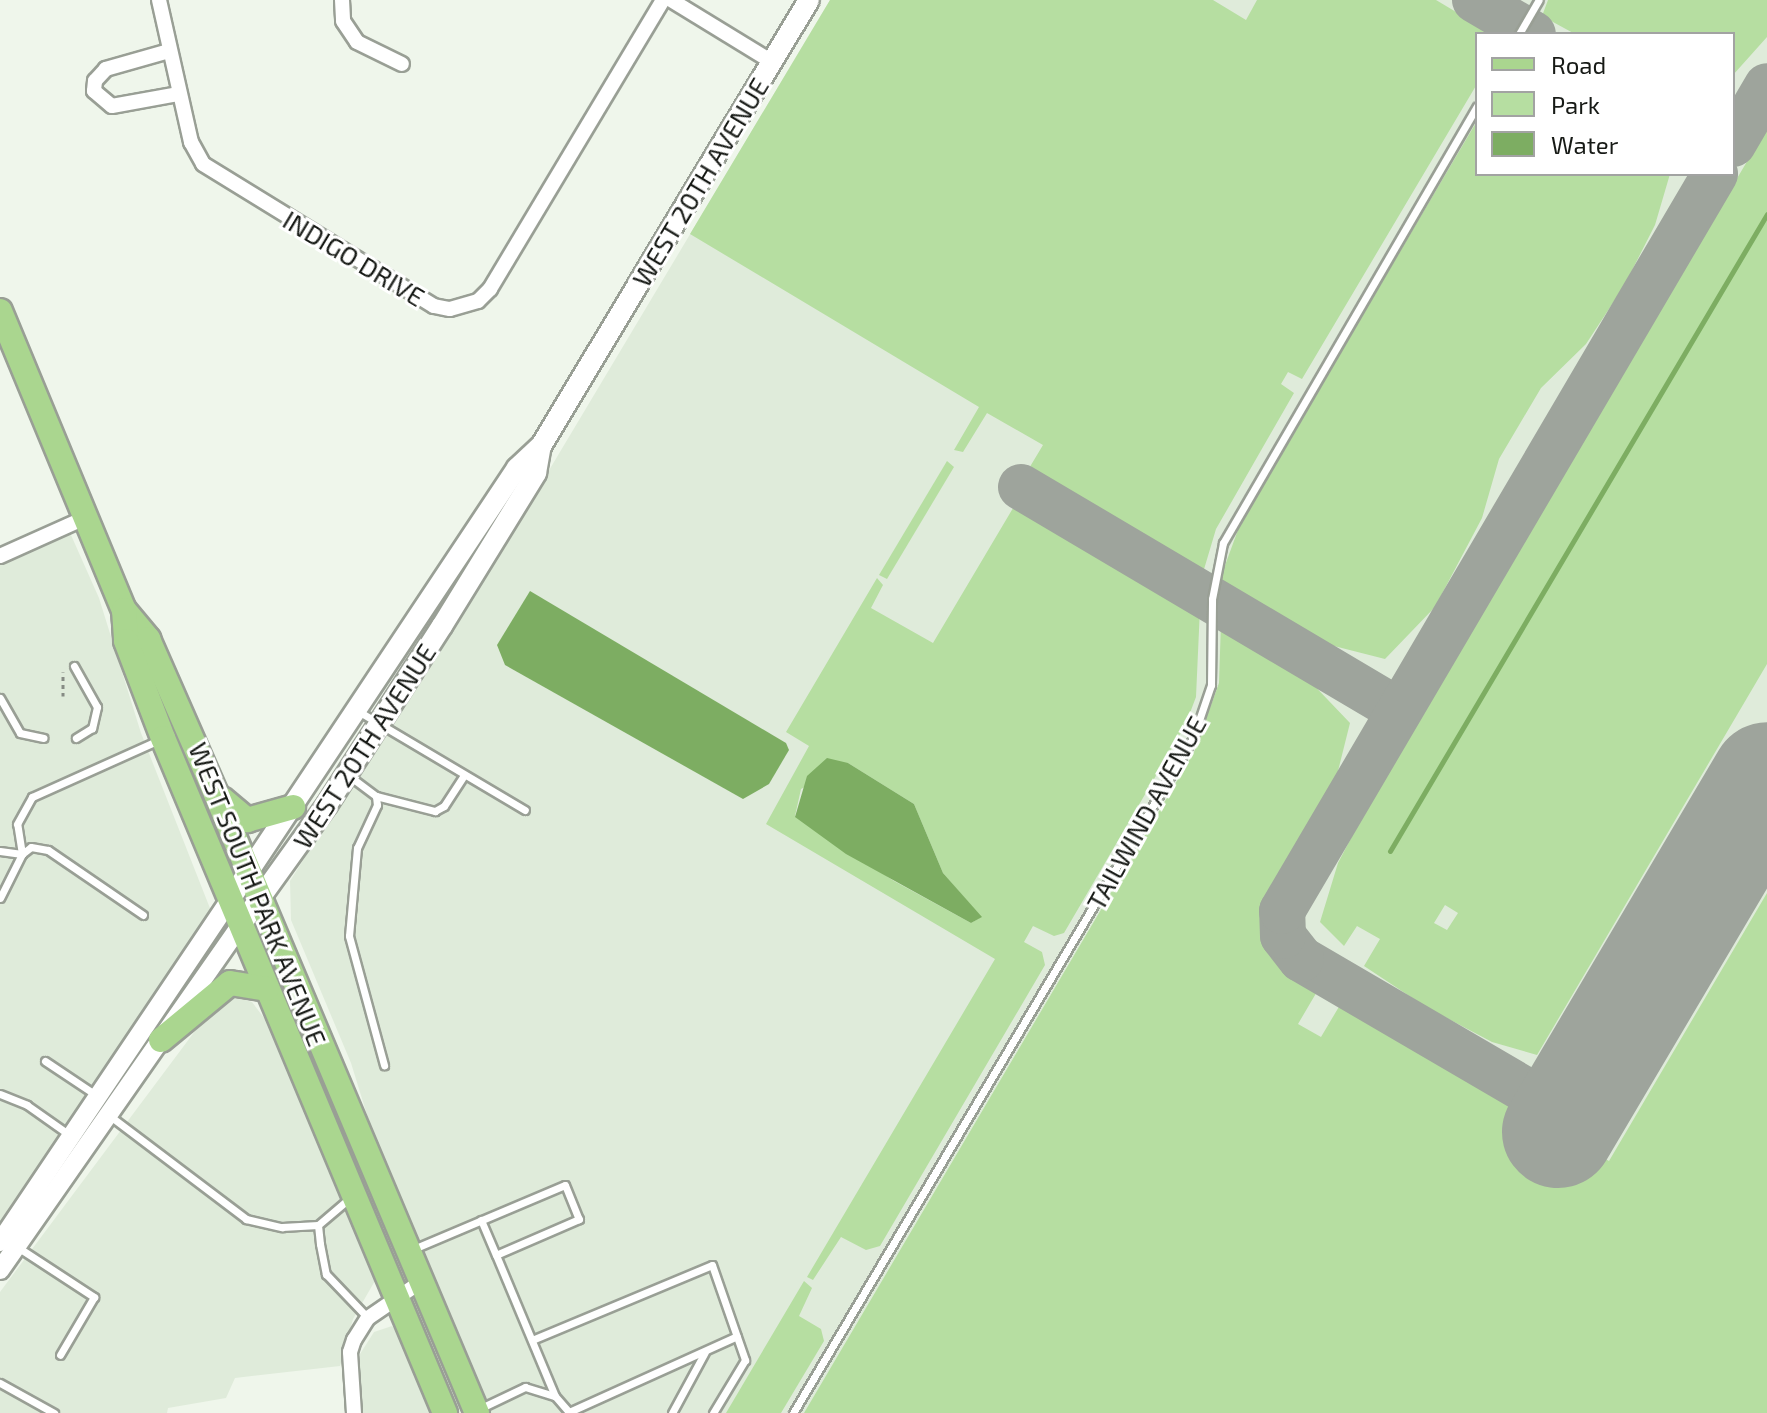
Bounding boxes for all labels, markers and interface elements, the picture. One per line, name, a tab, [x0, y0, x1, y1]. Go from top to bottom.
legend	[1475, 32, 1735, 176]
text: Road	[1551, 50, 1606, 79]
street label: WEST 20TH AVENUE	[625, 71, 775, 293]
text: Park	[1551, 90, 1600, 119]
text: Water	[1551, 130, 1618, 159]
street label: INDIGO DRIVE	[278, 204, 430, 312]
street label: WEST 20TH AVENUE	[286, 637, 442, 855]
street label: TAILWIND AVENUE	[1080, 710, 1212, 916]
street label: WEST SOUTH PARK AVENUE	[182, 737, 334, 1051]

